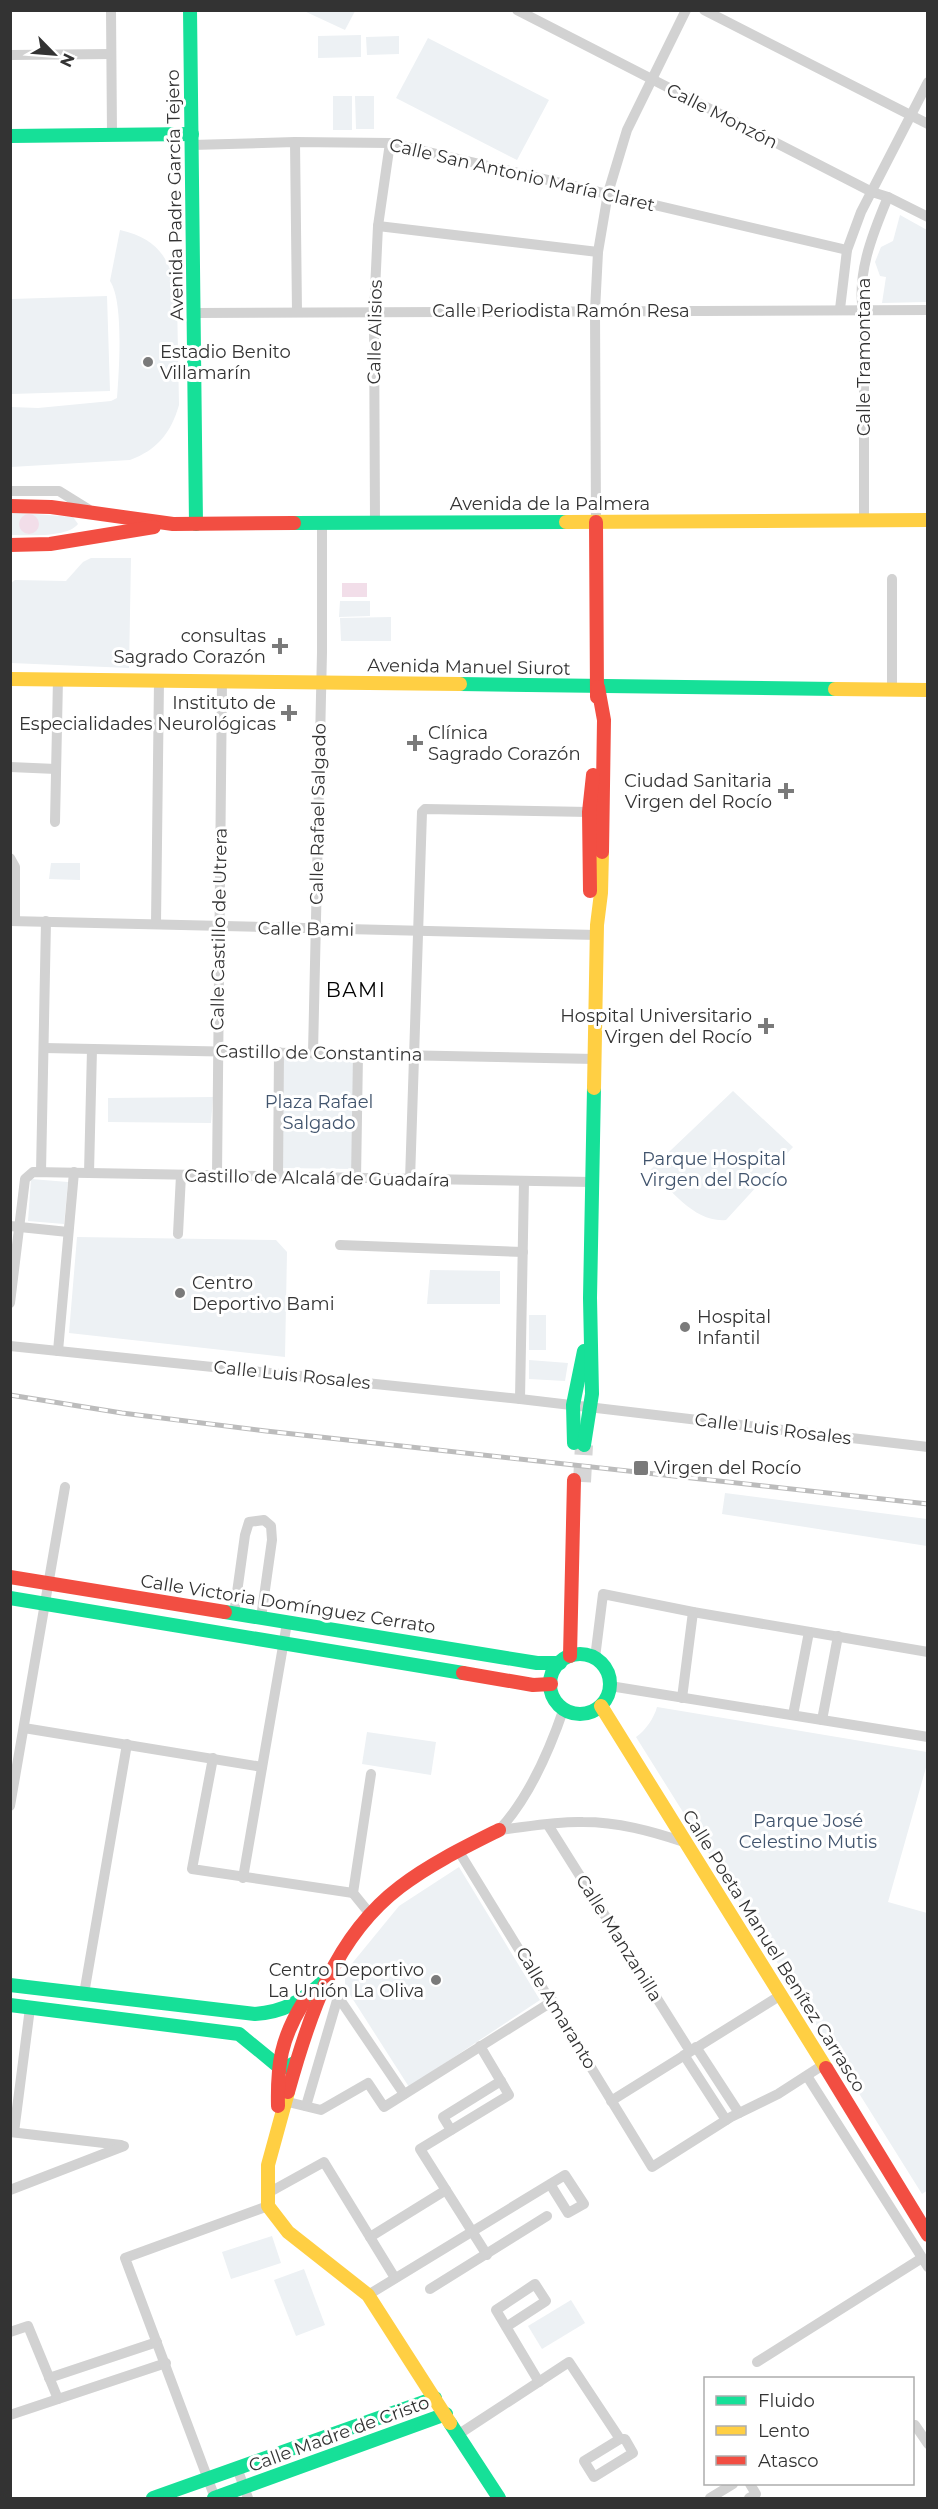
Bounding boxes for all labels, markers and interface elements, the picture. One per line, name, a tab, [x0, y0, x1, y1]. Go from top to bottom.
north arrow	[24, 24, 84, 84]
text: N	[56, 50, 78, 70]
street label: Avenida Padre García Tejero	[162, 69, 188, 321]
street label: Calle Monzón	[663, 79, 781, 153]
street label: Calle San Antonio María Claret	[387, 134, 657, 216]
street label: Calle Tramontana	[853, 278, 875, 436]
street label: Calle Alisios	[363, 279, 387, 385]
street label: Calle Periodista Ramón Resa	[432, 300, 690, 322]
place label: Estadio Benito Villamarín	[160, 341, 291, 384]
marker: Estadio Benito Villamarín	[141, 355, 155, 369]
street label: Avenida de la Palmera	[450, 493, 650, 515]
place label: consultas Sagrado Corazón	[113, 625, 266, 668]
marker: consultas Sagrado Corazón	[271, 637, 289, 655]
street label: Avenida Manuel Siurot	[367, 654, 571, 680]
place label: Instituto de Especialidades Neurológicas	[19, 692, 276, 735]
marker: Instituto de Especialidades Neurológicas	[280, 704, 298, 722]
place label: Clínica Sagrado Corazón	[428, 722, 581, 765]
street label: Calle Rafael Salgado	[305, 723, 331, 905]
marker: Clínica Sagrado Corazón	[406, 734, 424, 752]
place label: Ciudad Sanitaria Virgen del Rocío	[624, 770, 772, 813]
marker: Ciudad Sanitaria Virgen del Rocío	[777, 782, 795, 800]
street label: Calle Castillo de Utrera	[206, 827, 232, 1031]
street label: Calle Bami	[257, 917, 355, 941]
district label: BAMI	[326, 978, 386, 1002]
place label: Hospital Universitario Virgen del Rocío	[560, 1005, 752, 1048]
marker: Hospital Universitario Virgen del Rocío	[757, 1017, 775, 1035]
street label: Castillo de Constantina	[215, 1040, 423, 1066]
park label: Plaza Rafael Salgado	[265, 1091, 373, 1134]
park label: Parque Hospital Virgen del Rocío	[640, 1148, 788, 1191]
street label: Castillo de Alcalá de Guadaíra	[184, 1165, 450, 1191]
place label: Centro Deportivo Bami	[192, 1272, 335, 1315]
marker: Centro Deportivo Bami	[173, 1286, 187, 1300]
place label: Hospital Infantil	[697, 1306, 771, 1349]
marker: Hospital Infantil	[678, 1320, 692, 1334]
street label: Calle Luis Rosales	[212, 1356, 372, 1394]
street label: Calle Luis Rosales	[693, 1408, 853, 1450]
place label: Virgen del Rocío	[654, 1457, 801, 1479]
marker: Virgen del Rocío	[632, 1459, 650, 1477]
street label: Calle Victoria Domínguez Cerrato	[139, 1570, 437, 1638]
street label: Calle Poeta Manuel Benítez Carrasco	[678, 1806, 870, 2096]
park label: Parque José Celestino Mutis	[739, 1810, 877, 1853]
street label: Calle Manzanilla	[571, 1870, 667, 2006]
street label: Calle Amaranto	[511, 1943, 601, 2073]
place label: Centro Deportivo La Unión La Oliva	[268, 1959, 424, 2002]
marker: Centro Deportivo La Unión La Oliva	[429, 1973, 443, 1987]
legend	[704, 2377, 914, 2485]
text: Fluido	[758, 2390, 815, 2412]
street label: Calle Madre de Cristo	[246, 2391, 432, 2477]
text: Lento	[758, 2420, 810, 2442]
text: Atasco	[758, 2450, 818, 2472]

